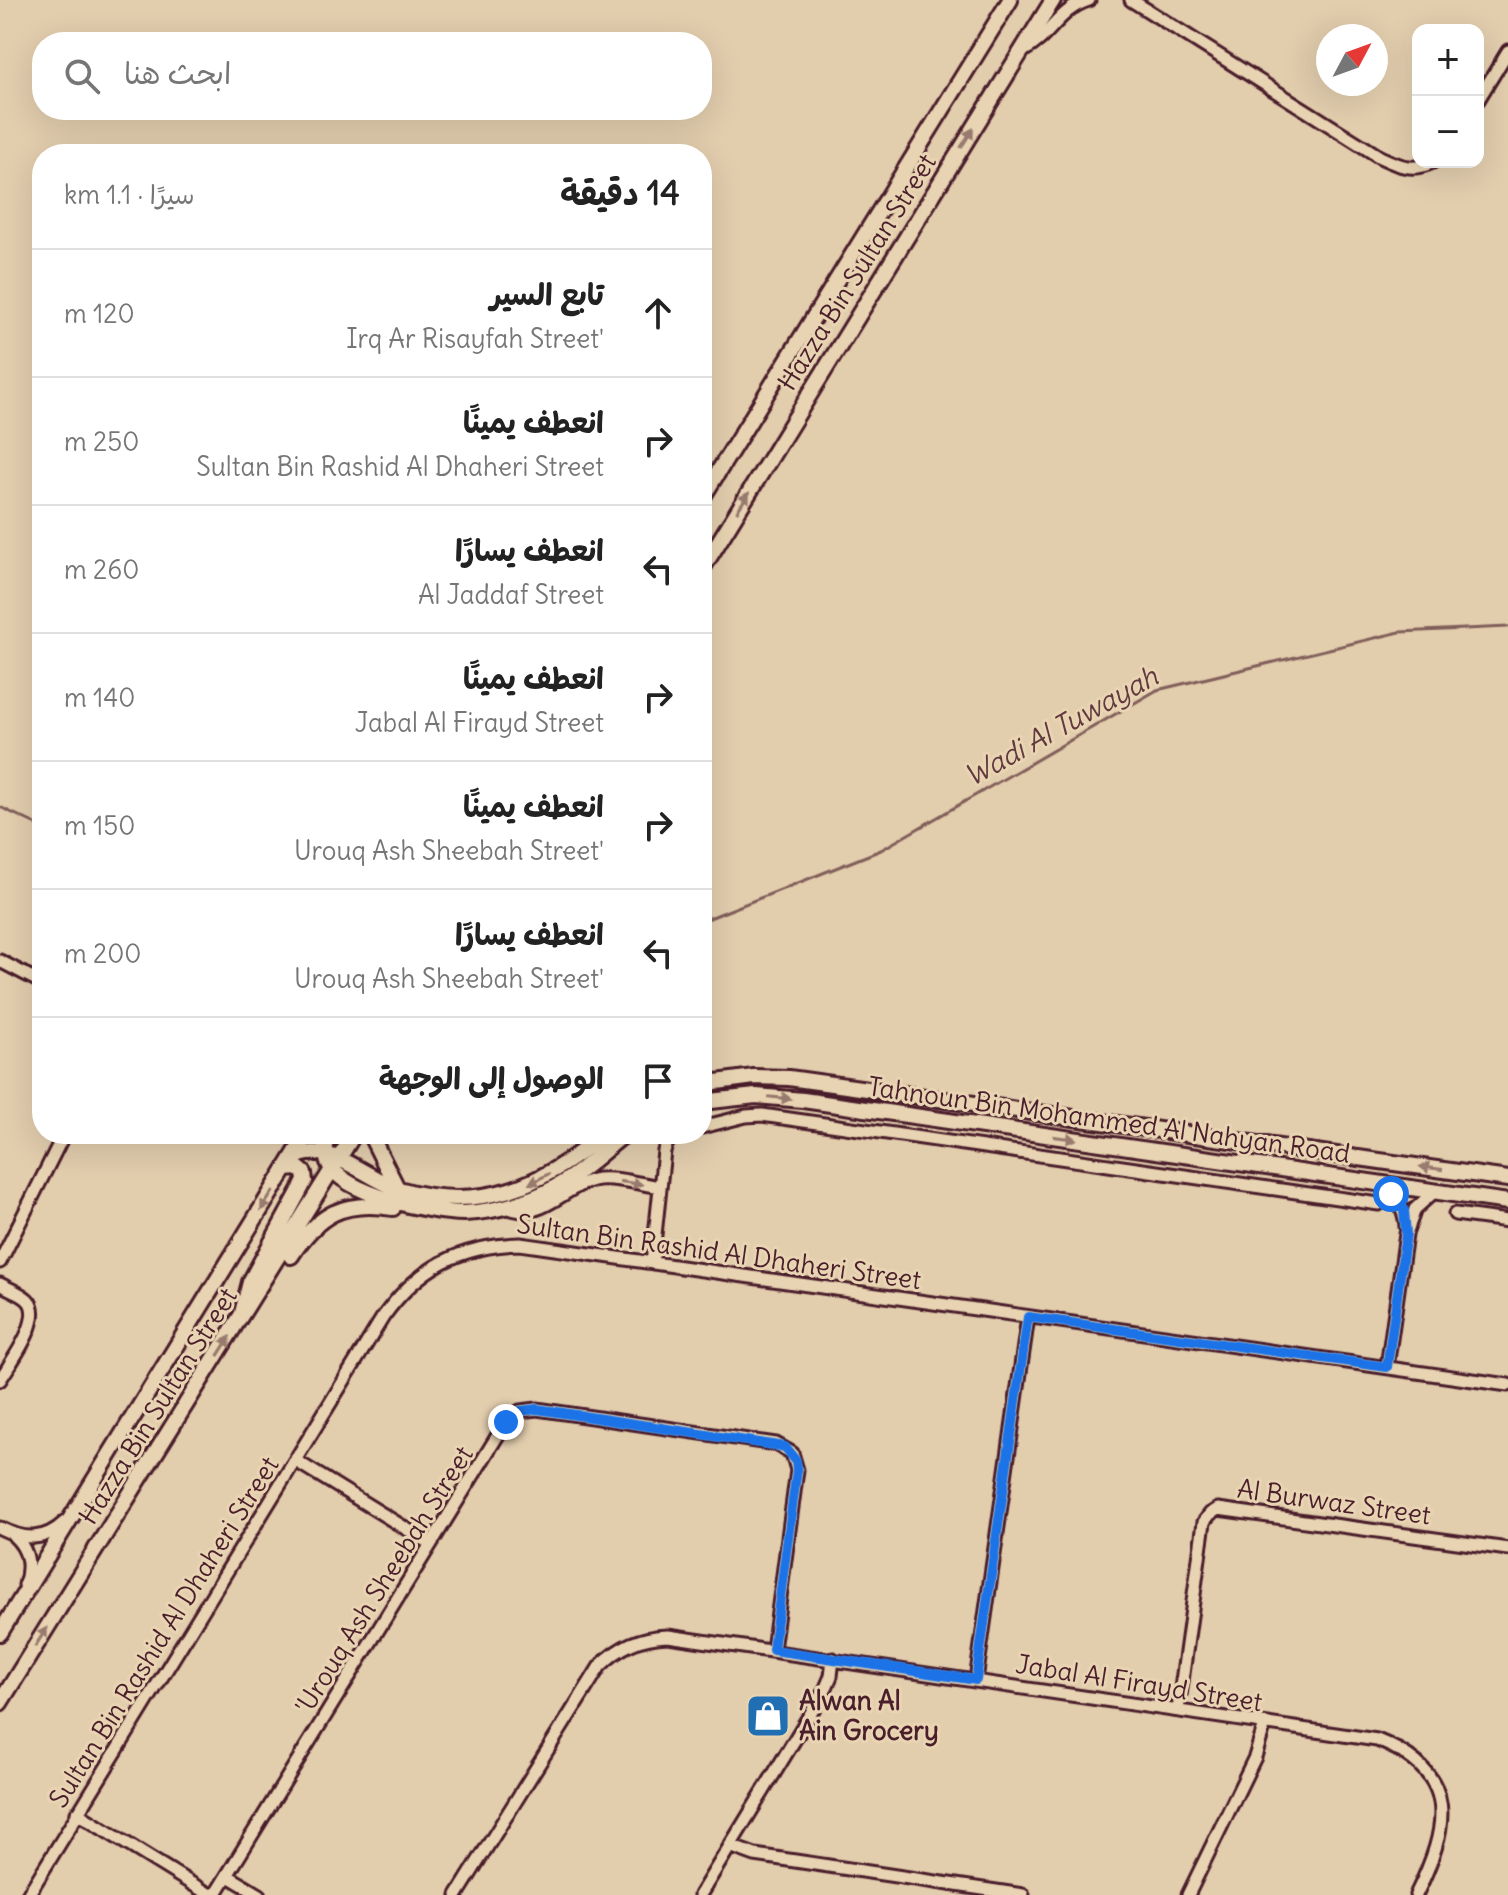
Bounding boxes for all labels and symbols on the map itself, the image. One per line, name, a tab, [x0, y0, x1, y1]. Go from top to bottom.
north arrow	[1316, 24, 1388, 96]
one-way arrow	[960, 127, 974, 149]
street label: Hazza Bin Sultan Street	[770, 147, 943, 396]
one-way arrow	[735, 491, 750, 514]
water label: Wadi Al Tuwayah	[958, 658, 1165, 794]
street label: Tahnoun Bin Mohammed Al Nahyan Road	[866, 1069, 1352, 1170]
one-way arrow	[767, 1091, 792, 1104]
one-way arrow	[1053, 1132, 1078, 1145]
one-way arrow	[1418, 1161, 1443, 1174]
one-way arrow	[528, 1172, 551, 1185]
route start	[1373, 1176, 1409, 1212]
one-way arrow	[619, 1177, 644, 1190]
one-way arrow	[260, 1190, 274, 1212]
street label: Sultan Bin Rashid Al Dhaheri Street	[515, 1207, 924, 1296]
street label: Hazza Bin Sultan Street	[71, 1281, 244, 1530]
one-way arrow	[216, 1334, 231, 1357]
route end	[488, 1404, 524, 1440]
street label: 'Urouq Ash Sheebah Street	[287, 1439, 480, 1720]
street label: Sultan Bin Rashid Al Dhaheri Street	[42, 1450, 286, 1813]
street label: Al Burwaz Street	[1235, 1472, 1433, 1531]
one-way arrow	[34, 1626, 48, 1648]
street label: Jabal Al Firayd Street	[1013, 1647, 1265, 1718]
place label: Alwan Al Ain Grocery	[799, 1684, 939, 1747]
shop icon: Alwan Al Ain Grocery	[744, 1692, 792, 1740]

